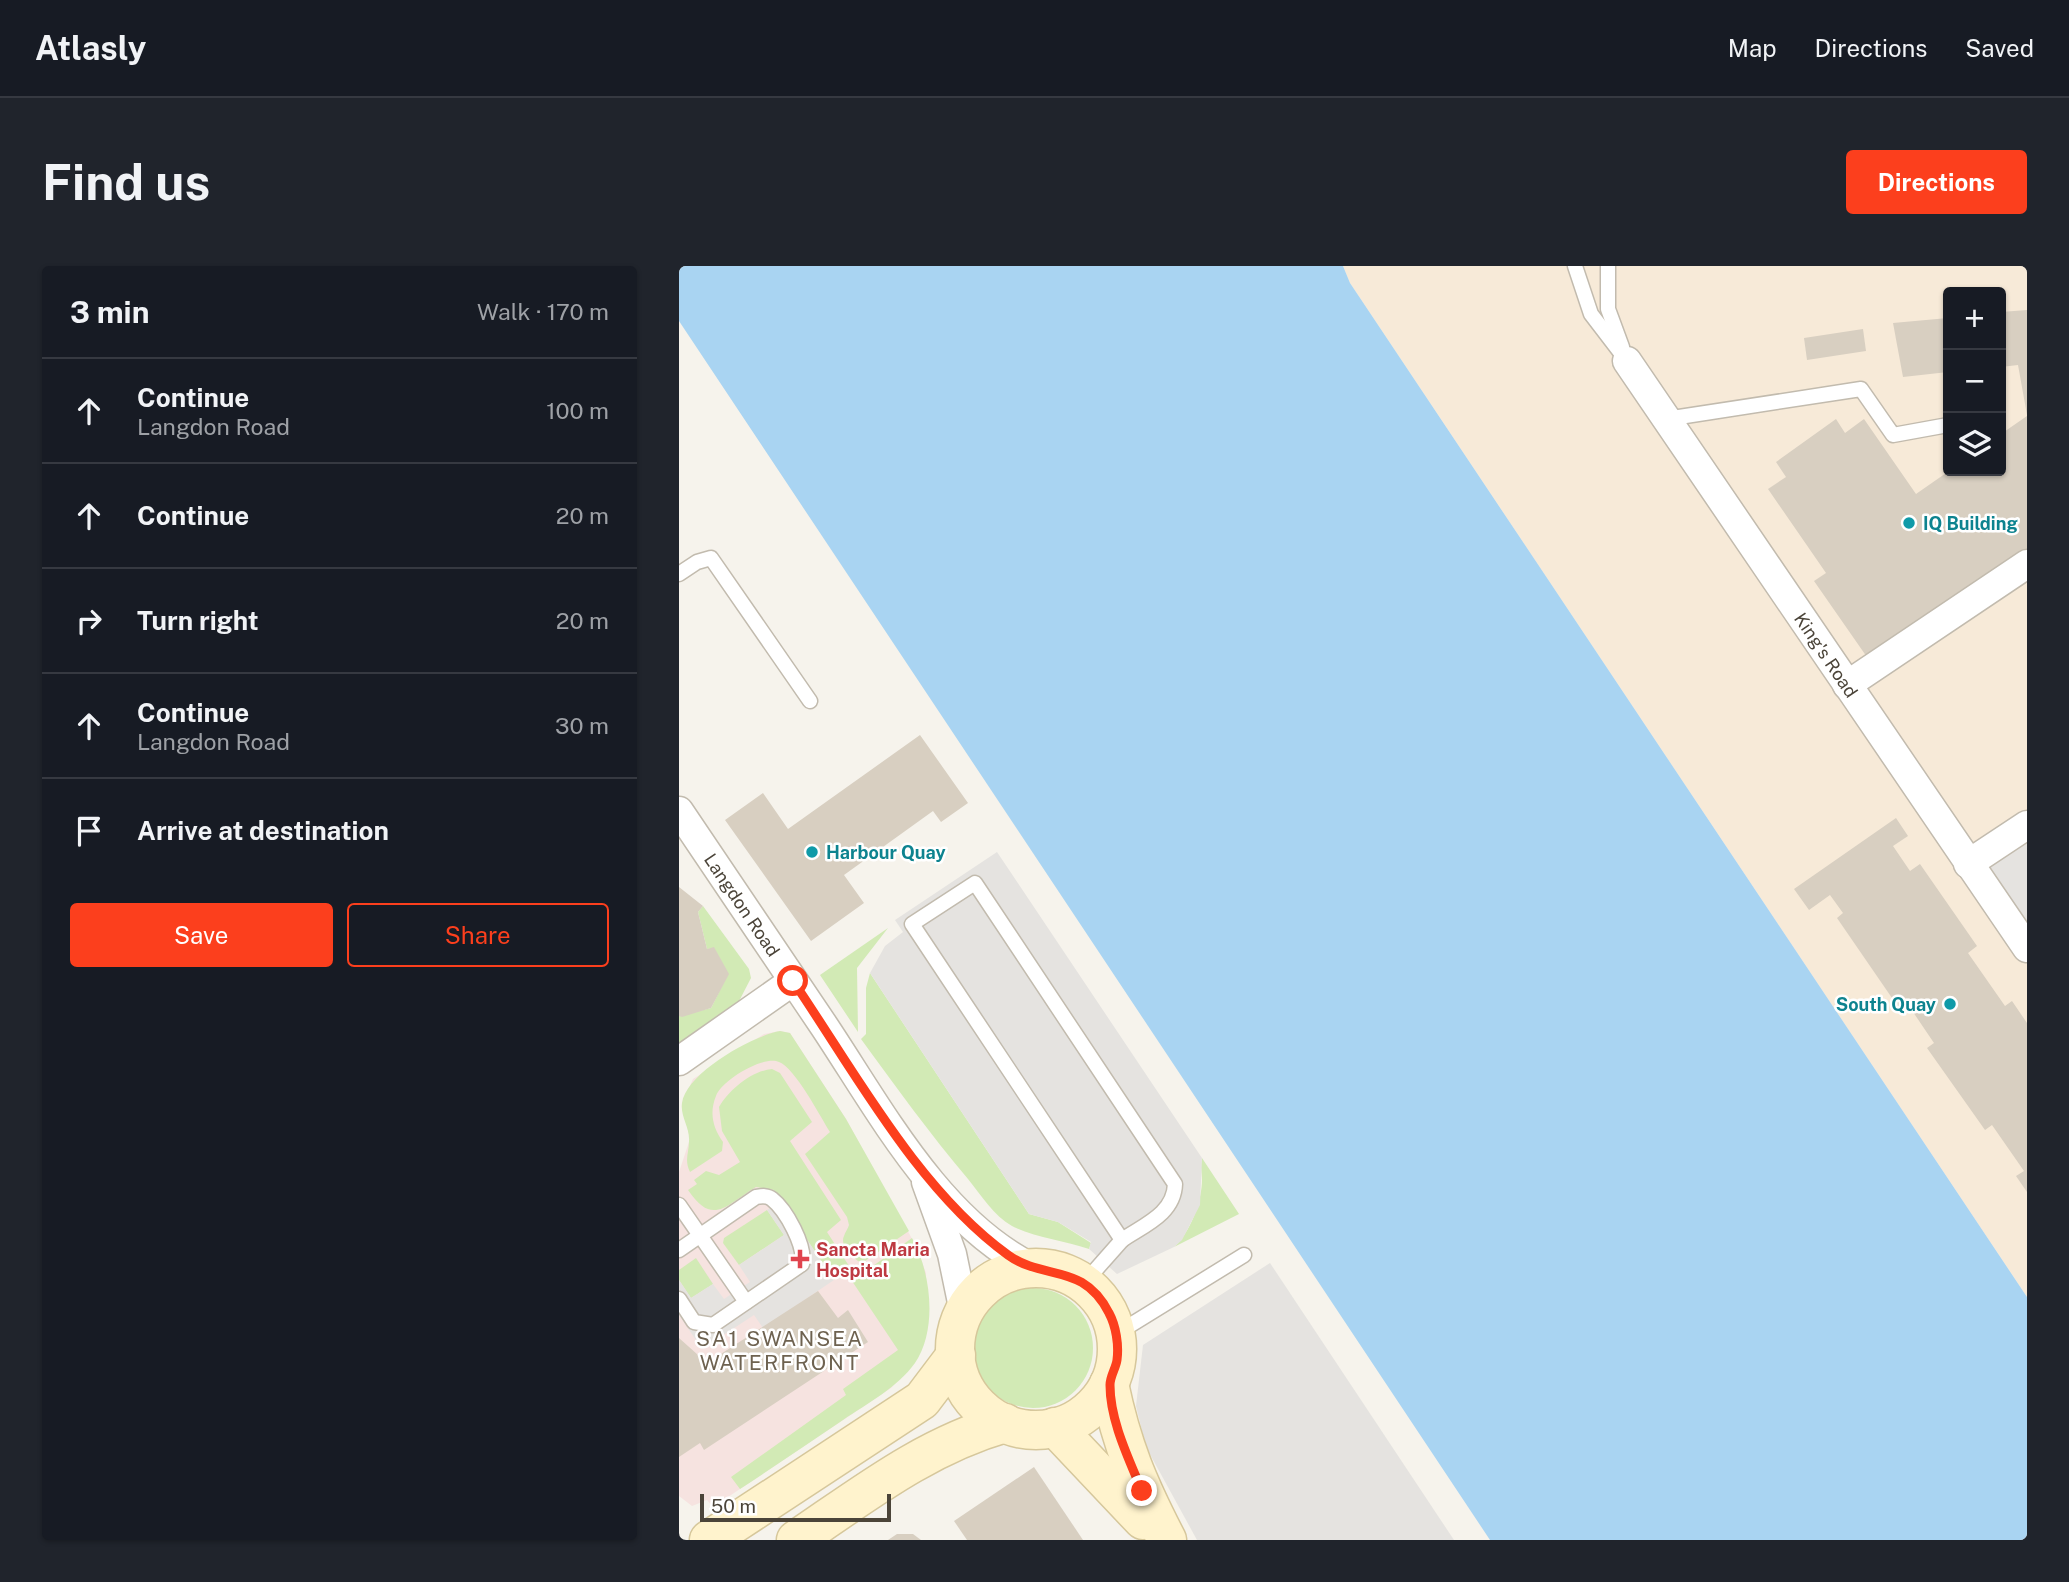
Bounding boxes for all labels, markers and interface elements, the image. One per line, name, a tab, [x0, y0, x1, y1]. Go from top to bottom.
text: Atlasly	[35, 29, 146, 67]
text: Map	[1728, 34, 1777, 62]
text: Directions	[1815, 34, 1927, 62]
text: Saved	[1965, 34, 2034, 62]
button: Directions	[1846, 150, 2027, 214]
text: Find us	[42, 153, 210, 211]
map controls	[1943, 287, 2006, 476]
button: +	[1943, 287, 2006, 350]
text: 3 min	[70, 294, 149, 330]
text: Walk · 170 m	[477, 298, 609, 325]
button: −	[1943, 350, 2006, 413]
text: Continue	[137, 382, 249, 413]
icon: ahead	[70, 392, 108, 430]
text: 100 m	[546, 397, 609, 424]
text: Langdon Road	[137, 413, 290, 440]
button: layers	[1943, 413, 2006, 476]
icon: ahead	[70, 497, 108, 535]
text: Continue	[137, 500, 249, 531]
text: 20 m	[556, 502, 609, 529]
place label: IQ Building	[1923, 513, 2018, 534]
marker: IQ Building	[1901, 515, 1917, 531]
icon: right	[70, 602, 108, 640]
text: Turn right	[137, 605, 259, 636]
text: 20 m	[556, 607, 609, 634]
street label: King's Road	[1790, 609, 1862, 701]
text: Continue	[137, 697, 249, 728]
icon: ahead	[70, 707, 108, 745]
text: 30 m	[555, 712, 609, 739]
text: Langdon Road	[137, 728, 290, 755]
icon: arrive	[70, 812, 108, 850]
text: Arrive at destination	[137, 815, 389, 846]
place label: Harbour Quay	[826, 842, 946, 863]
marker: Harbour Quay	[804, 844, 820, 860]
street label: Langdon Road	[700, 850, 784, 960]
button: Save	[70, 903, 333, 967]
button: Share	[347, 903, 609, 967]
route start	[777, 965, 808, 996]
place label: South Quay	[1836, 994, 1936, 1015]
marker: South Quay	[1942, 996, 1958, 1012]
place label: Sancta Maria Hospital	[816, 1239, 930, 1281]
marker: Sancta Maria Hospital	[790, 1249, 810, 1269]
district label: SA1 SWANSEA WATERFRONT	[696, 1326, 864, 1375]
route end	[1126, 1475, 1157, 1506]
scale bar	[700, 1491, 891, 1523]
text: 50 m	[711, 1495, 756, 1517]

